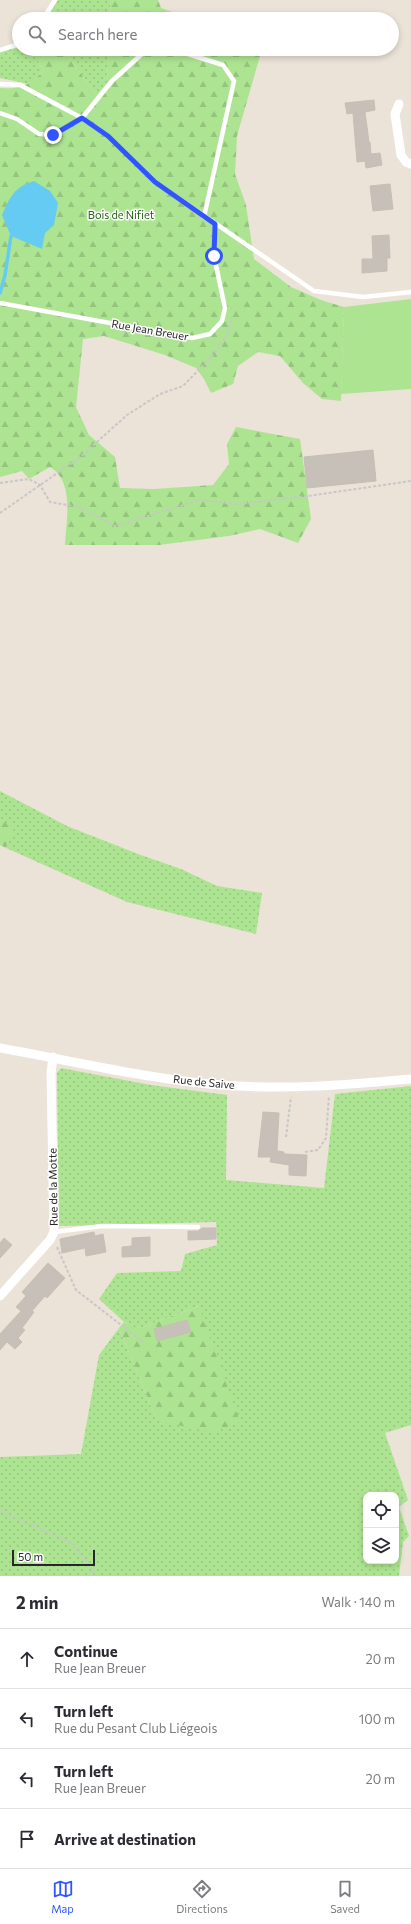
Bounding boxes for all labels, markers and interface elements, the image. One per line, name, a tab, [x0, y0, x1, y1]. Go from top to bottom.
search box	[12, 12, 399, 56]
icon: search	[26, 23, 48, 45]
text: Search here	[58, 25, 137, 43]
route end	[44, 126, 62, 144]
park label: Bois de Nifiet	[88, 208, 155, 221]
route start	[205, 247, 223, 265]
street label: Rue Jean Breuer	[110, 316, 190, 344]
street label: Rue de Saive	[173, 1072, 236, 1091]
street label: Rue de la Motte	[45, 1148, 60, 1226]
map controls	[363, 1492, 399, 1564]
button: locate	[363, 1492, 399, 1528]
button: layers	[363, 1528, 399, 1564]
scale bar	[12, 1548, 95, 1567]
text: 50 m	[18, 1550, 43, 1563]
text: 2 min	[16, 1592, 58, 1613]
text: Walk · 140 m	[322, 1594, 395, 1610]
text: Continue	[54, 1642, 118, 1660]
icon: ahead	[16, 1648, 38, 1670]
text: 20 m	[366, 1651, 395, 1667]
text: Rue Jean Breuer	[54, 1660, 146, 1676]
text: Turn left	[54, 1702, 113, 1720]
icon: left	[16, 1708, 38, 1730]
text: 100 m	[359, 1711, 395, 1727]
text: Rue du Pesant Club Liégeois	[54, 1720, 217, 1736]
text: Turn left	[54, 1762, 113, 1780]
icon: left	[16, 1768, 38, 1790]
text: 20 m	[366, 1771, 395, 1787]
text: Rue Jean Breuer	[54, 1780, 146, 1796]
icon: arrive	[16, 1828, 38, 1850]
text: Arrive at destination	[54, 1830, 196, 1848]
tab: Map	[51, 1878, 74, 1915]
tab: Directions	[176, 1878, 228, 1915]
tab: Saved	[330, 1878, 360, 1915]

